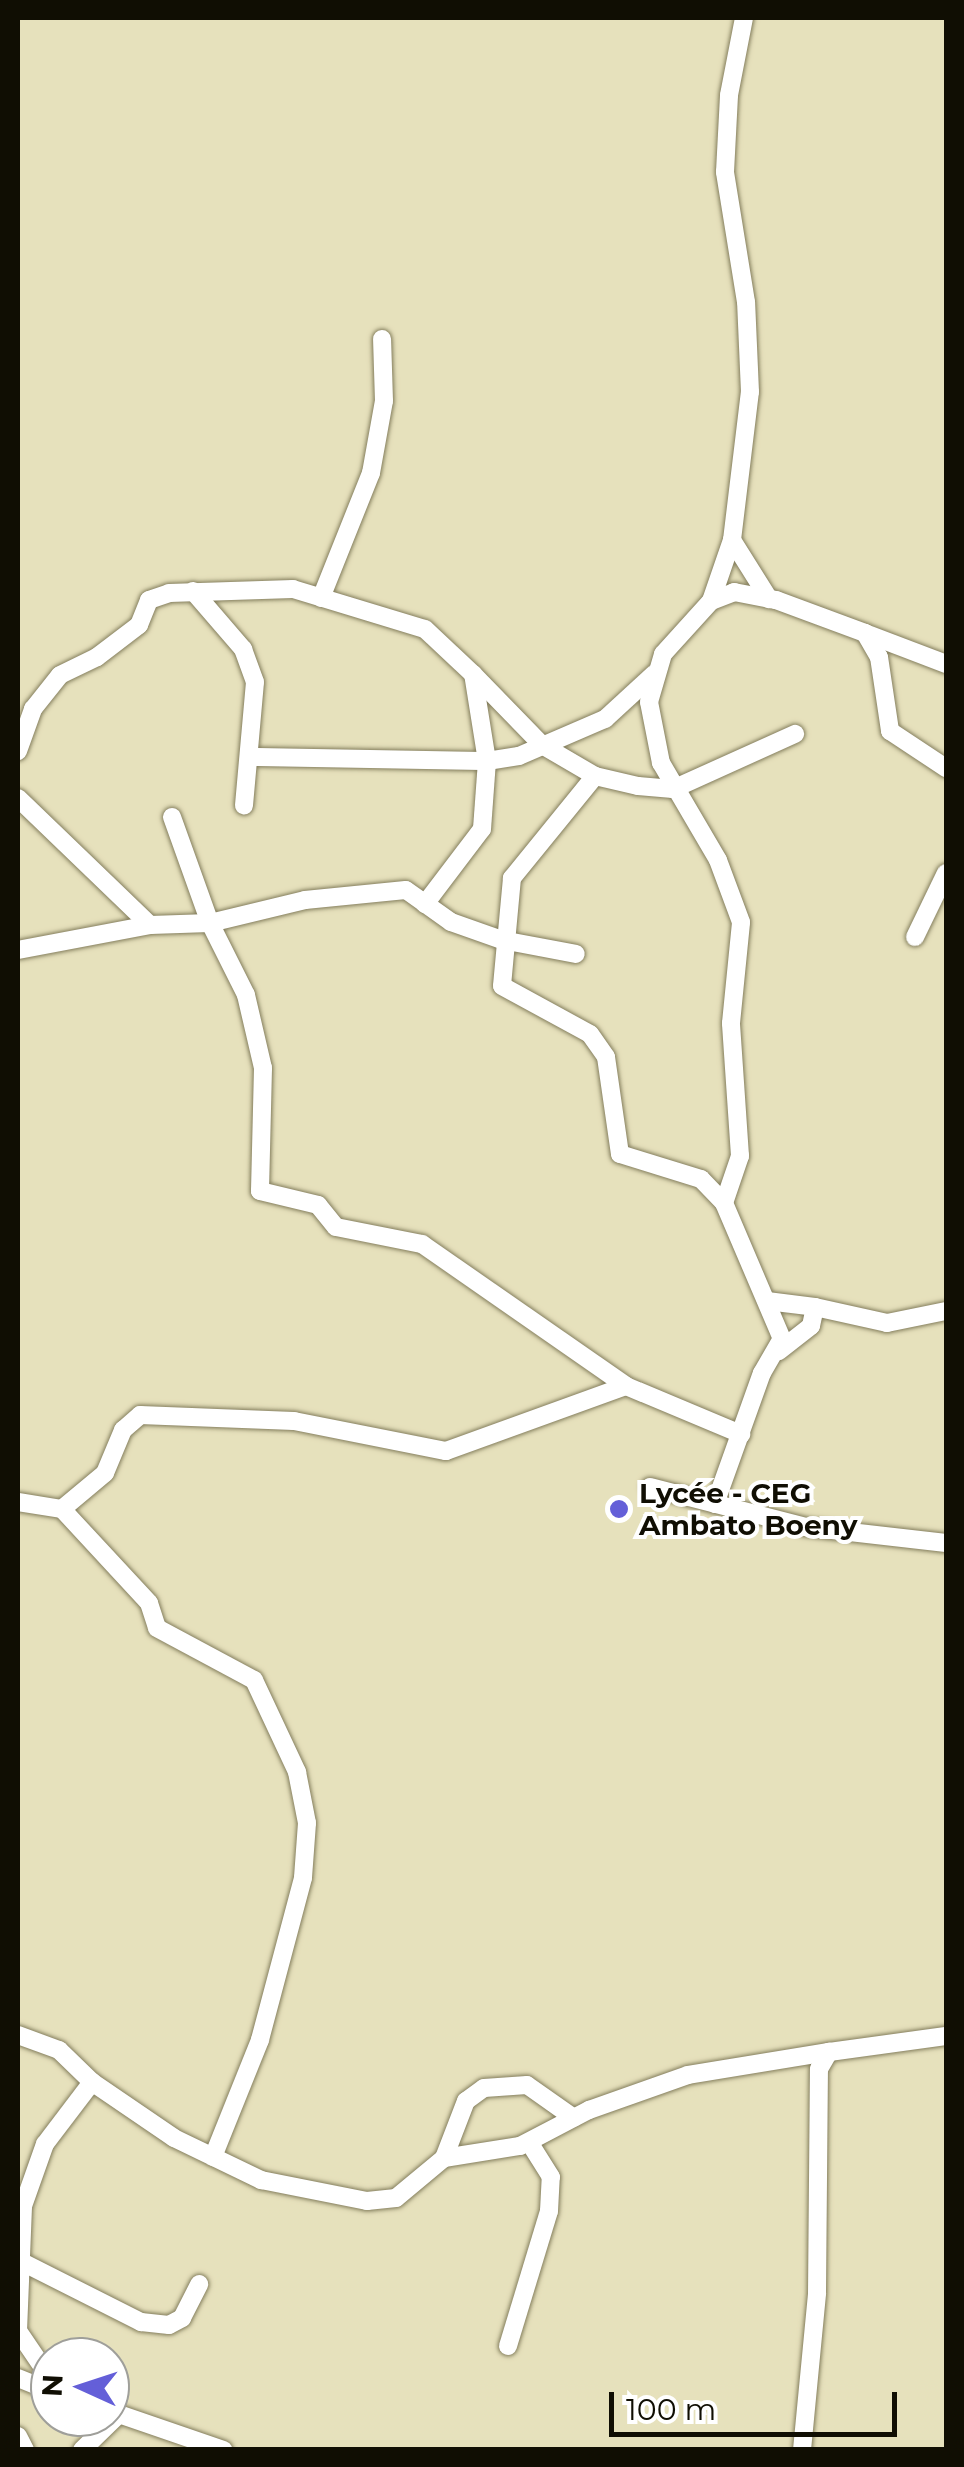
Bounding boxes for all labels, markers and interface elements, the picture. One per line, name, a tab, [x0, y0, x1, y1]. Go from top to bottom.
place label: Lycée - CEG Ambato Boeny	[639, 1476, 857, 1542]
marker: Lycée - CEG Ambato Boeny	[608, 1498, 630, 1520]
north arrow	[30, 2337, 130, 2437]
scale bar	[614, 2372, 902, 2434]
text: N	[34, 2373, 70, 2398]
text: 100 m	[626, 2391, 716, 2428]

